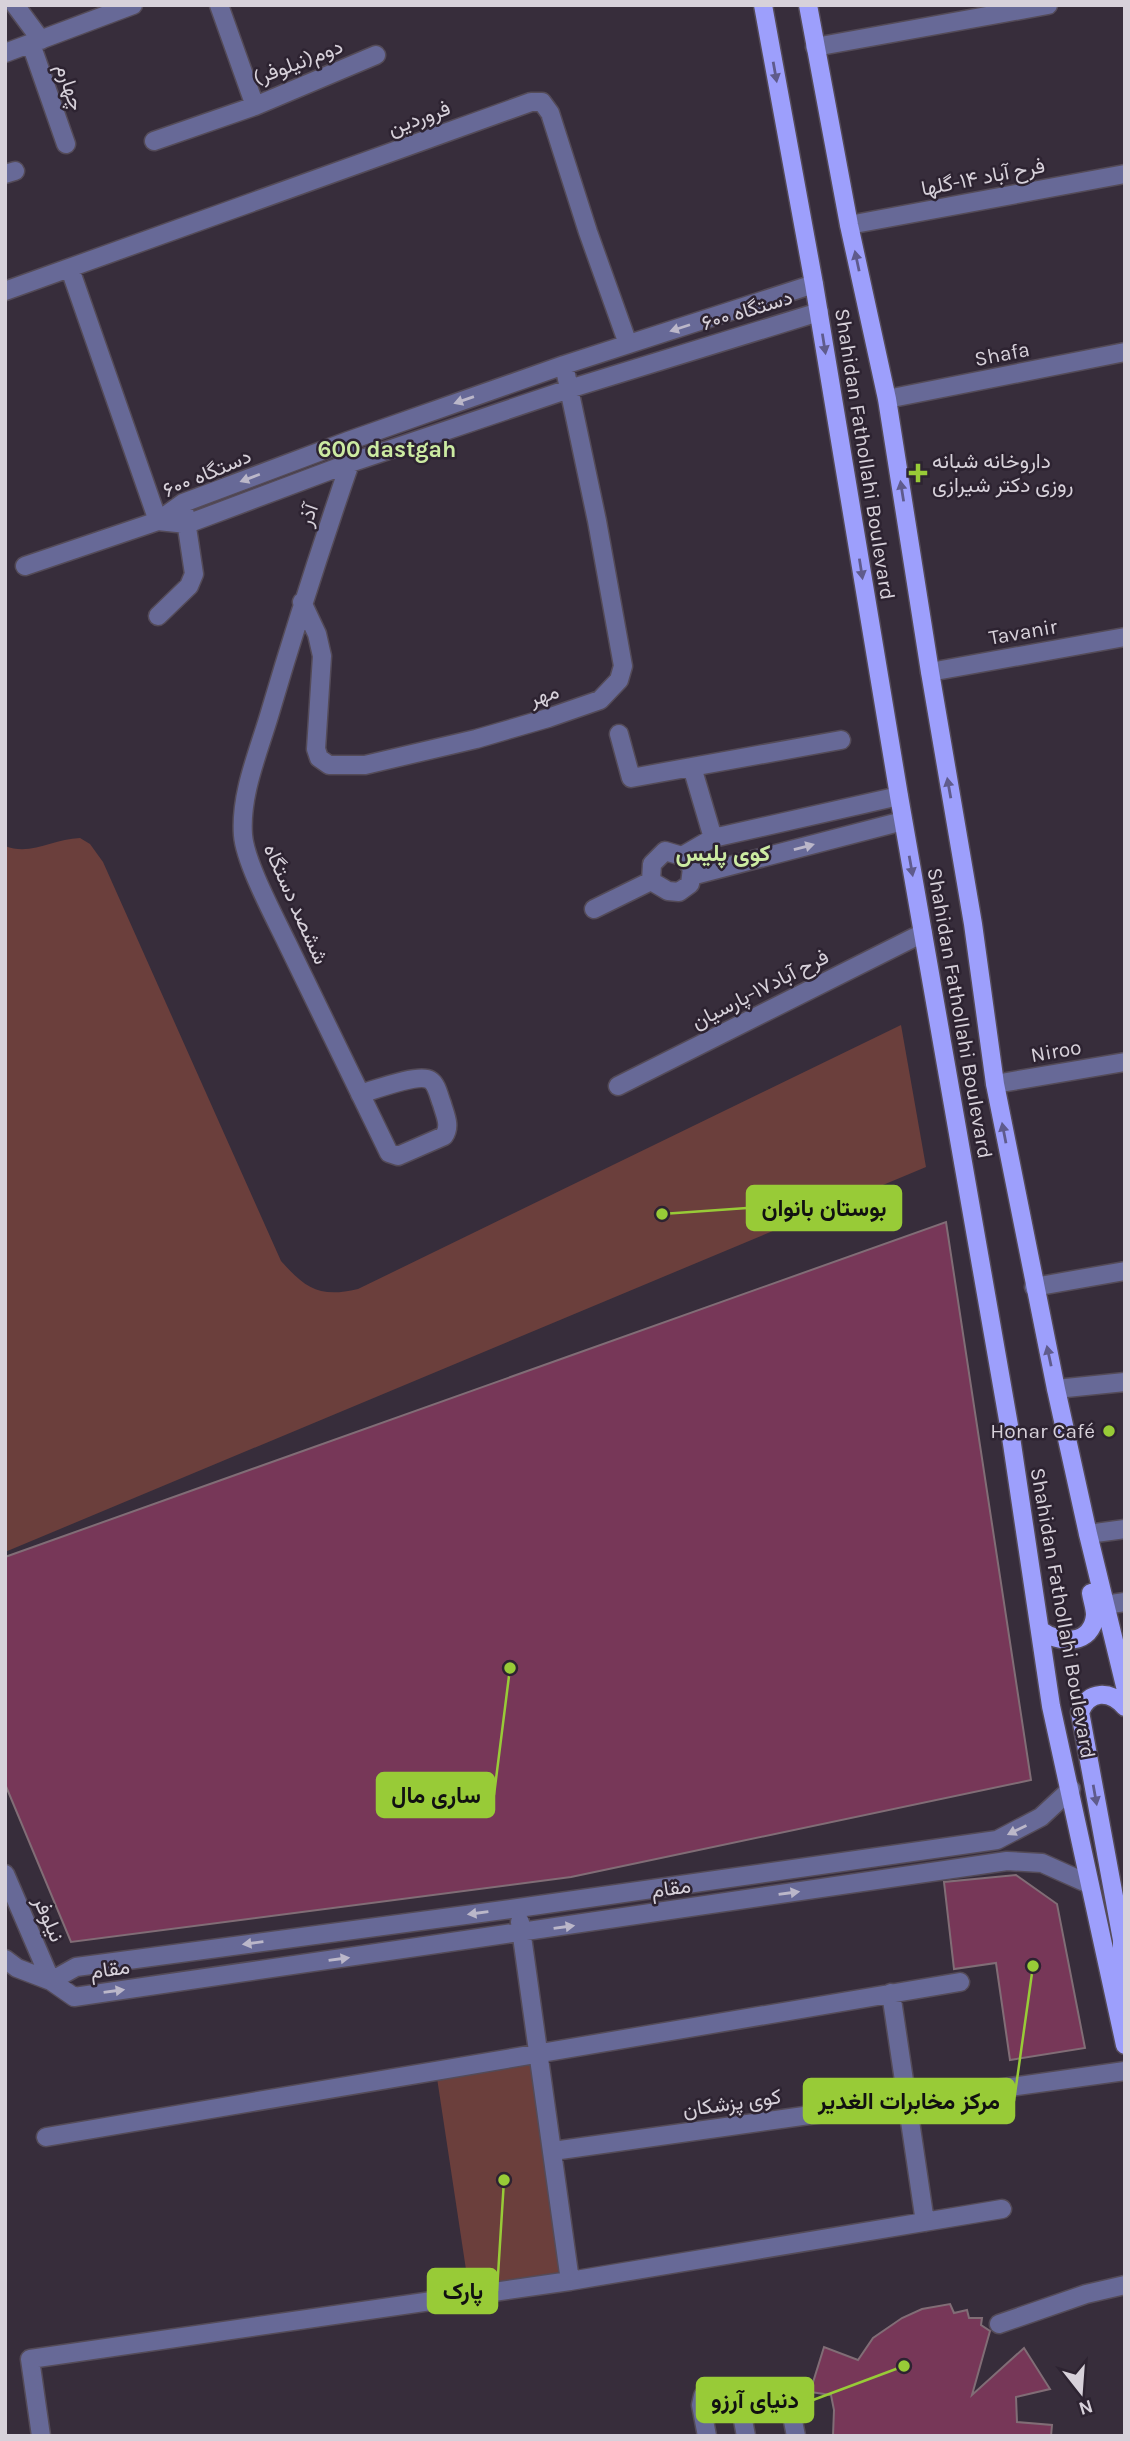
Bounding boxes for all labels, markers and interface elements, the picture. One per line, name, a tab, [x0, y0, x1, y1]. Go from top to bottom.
street label: دوم(نیلوفر)	[250, 34, 347, 92]
street label: چهارم	[49, 60, 89, 114]
one-way arrow	[770, 61, 781, 83]
street label: فروردین	[384, 96, 454, 141]
street label: فرح آباد ۱۴-گلها	[919, 153, 1047, 203]
one-way arrow	[851, 250, 862, 272]
street label: ۶۰۰ دستگاه	[699, 285, 795, 335]
street label: Shahidan Fathollahi Boulevard	[830, 306, 900, 602]
one-way arrow	[669, 323, 690, 334]
one-way arrow	[819, 333, 830, 355]
street label: Shafa	[972, 337, 1032, 371]
one-way arrow	[453, 395, 474, 406]
district label: 600 dastgah	[318, 436, 456, 463]
street label: ۶۰۰ دستگاه	[159, 444, 255, 502]
place label: داروخانه شبانه روزی دکتر شیرازی	[932, 449, 1073, 498]
marker: داروخانه شبانه روزی دکتر شیرازی	[910, 465, 926, 481]
one-way arrow	[240, 473, 261, 484]
one-way arrow	[896, 479, 907, 501]
street label: آذر	[293, 499, 325, 531]
one-way arrow	[856, 558, 867, 580]
street label: Tavanir	[987, 614, 1059, 650]
street label: مهر	[525, 679, 562, 712]
one-way arrow	[944, 777, 955, 799]
street label: ششصد دستگاه	[259, 840, 333, 968]
district label: کوی پلیس	[676, 840, 770, 869]
one-way arrow	[793, 841, 815, 852]
one-way arrow	[906, 855, 917, 877]
street label: Shahidan Fathollahi Boulevard	[923, 866, 997, 1160]
street label: فرح آباد۱۷-پارسیان	[687, 944, 833, 1036]
street label: Niroo	[1029, 1035, 1083, 1067]
one-way arrow	[999, 1122, 1010, 1144]
callout: بوستان بانوان	[747, 1186, 901, 1230]
text: بوستان بانوان	[761, 1195, 887, 1223]
one-way arrow	[1044, 1345, 1055, 1367]
place label: Honar Café	[990, 1419, 1095, 1443]
marker: Honar Café	[1101, 1423, 1117, 1439]
street label: Shahidan Fathollahi Boulevard	[1026, 1466, 1100, 1760]
callout: ساری مال	[377, 1773, 494, 1817]
text: ساری مال	[391, 1782, 481, 1810]
one-way arrow	[1090, 1784, 1101, 1806]
one-way arrow	[1007, 1824, 1027, 1835]
street label: مقام	[650, 1873, 693, 1905]
one-way arrow	[779, 1888, 801, 1899]
street label: نیلوفر	[27, 1892, 69, 1946]
one-way arrow	[467, 1908, 489, 1919]
one-way arrow	[554, 1921, 576, 1932]
one-way arrow	[241, 1938, 263, 1949]
one-way arrow	[328, 1953, 350, 1964]
street label: مقام	[89, 1954, 132, 1986]
one-way arrow	[103, 1986, 125, 1997]
callout: مرکز مخابرات الغدیر	[804, 2079, 1014, 2123]
street label: کوی پزشکان	[681, 2084, 783, 2124]
text: مرکز مخابرات الغدیر	[817, 2088, 1000, 2116]
callout: پارک	[428, 2269, 497, 2313]
text: پارک	[443, 2278, 483, 2307]
north arrow	[1046, 2357, 1116, 2427]
callout: دنیای آرزو	[697, 2378, 813, 2422]
text: دنیای آرزو	[711, 2387, 799, 2415]
text: N	[1076, 2395, 1095, 2420]

